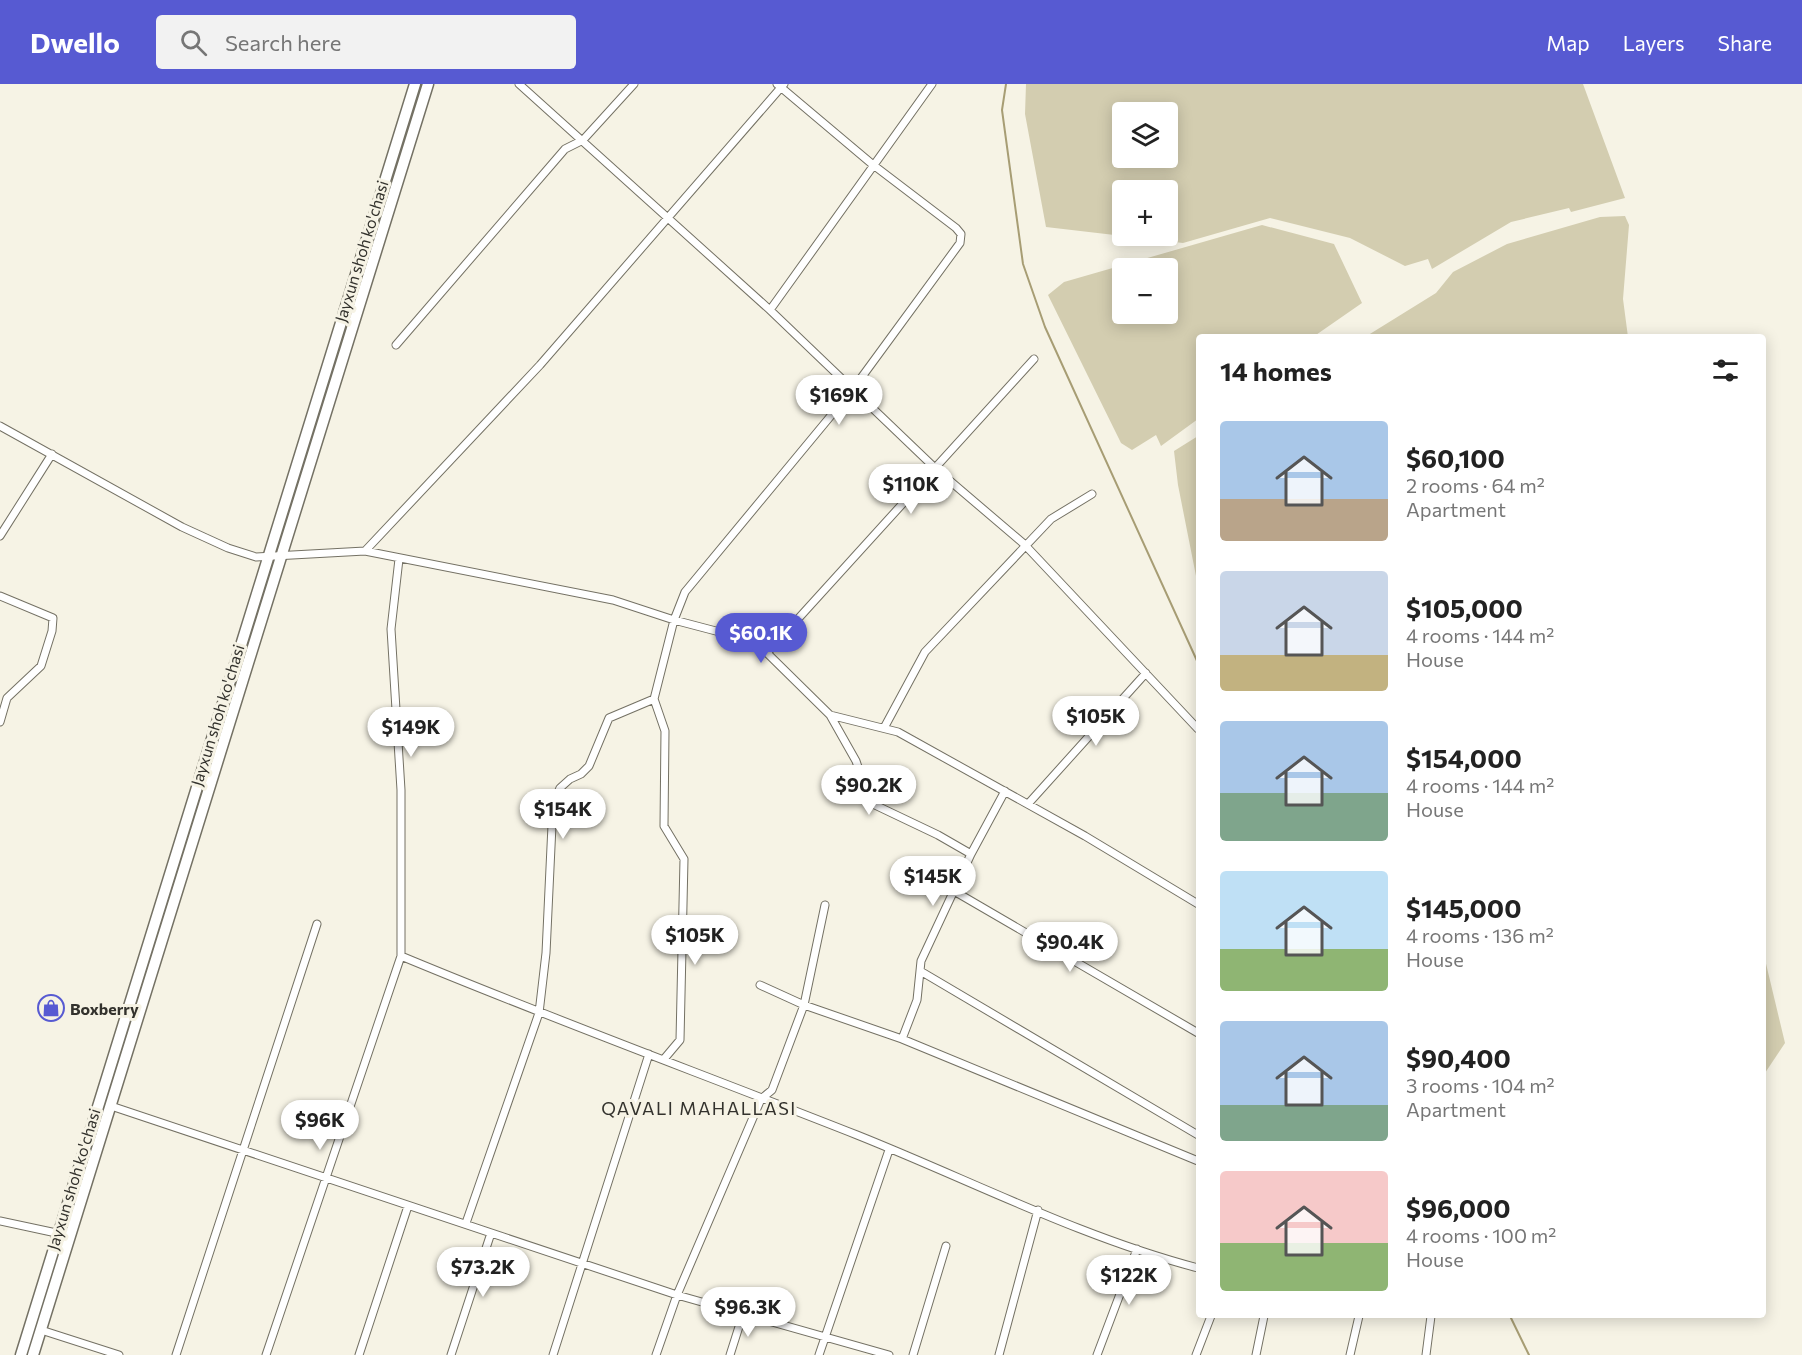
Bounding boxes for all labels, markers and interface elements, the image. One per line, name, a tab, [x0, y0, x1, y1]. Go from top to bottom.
search box	[156, 15, 576, 69]
text: Dwello	[30, 25, 120, 59]
icon: search	[177, 26, 210, 59]
text: Search here	[225, 29, 341, 56]
text: Map	[1546, 30, 1590, 55]
text: Layers	[1623, 30, 1685, 55]
text: Share	[1718, 30, 1772, 55]
map controls	[1112, 102, 1178, 324]
button: layers	[1112, 102, 1178, 168]
street label: Jayxun shoh ko'chasi	[330, 178, 392, 324]
button: +	[1112, 180, 1178, 246]
button: −	[1112, 258, 1178, 324]
icon: filters	[1709, 354, 1742, 387]
text: 14 homes	[1220, 355, 1332, 386]
pin: $169K	[797, 375, 881, 426]
text: $169K	[810, 382, 868, 406]
text: $60,100	[1406, 442, 1505, 473]
icon: home	[1268, 445, 1340, 517]
pin: $110K	[869, 464, 953, 515]
text: $110K	[883, 471, 939, 495]
text: 2 rooms · 64 m²	[1406, 473, 1545, 497]
text: Apartment	[1406, 497, 1506, 521]
text: $105,000	[1406, 592, 1523, 623]
icon: home	[1268, 595, 1340, 667]
pin: $60.1K	[712, 613, 810, 664]
text: $60.1K	[729, 620, 793, 644]
text: 4 rooms · 144 m²	[1406, 623, 1554, 647]
street label: Jayxun shoh ko'chasi	[186, 642, 248, 788]
text: House	[1406, 647, 1464, 671]
pin: $105K	[1054, 696, 1138, 747]
text: $105K	[1066, 703, 1126, 727]
pin: $149K	[369, 707, 453, 758]
text: $149K	[381, 714, 441, 738]
text: $154,000	[1406, 742, 1522, 773]
icon: home	[1268, 745, 1340, 817]
pin: $90.2K	[820, 765, 918, 816]
text: $90.2K	[835, 772, 903, 796]
text: 4 rooms · 144 m²	[1406, 773, 1554, 797]
pin: $154K	[521, 789, 605, 840]
text: $154K	[534, 796, 592, 820]
text: House	[1406, 797, 1464, 821]
pin: $145K	[891, 856, 975, 907]
text: $145K	[904, 863, 962, 887]
text: $145,000	[1406, 892, 1521, 923]
icon: home	[1268, 895, 1340, 967]
pin: $105K	[653, 915, 737, 966]
text: $105K	[665, 922, 725, 946]
pin: $90.4K	[1021, 922, 1119, 973]
text: 4 rooms · 136 m²	[1406, 923, 1554, 947]
text: $90.4K	[1036, 929, 1104, 953]
text: House	[1406, 947, 1464, 971]
shop icon: Boxberry	[36, 993, 66, 1023]
place label: Boxberry	[70, 999, 139, 1018]
text: $90,400	[1406, 1042, 1511, 1073]
icon: home	[1268, 1045, 1340, 1117]
text: 3 rooms · 104 m²	[1406, 1073, 1555, 1097]
district label: QAVALI MAHALLASI	[601, 1097, 797, 1119]
text: Apartment	[1406, 1097, 1506, 1121]
pin: $96K	[284, 1100, 356, 1151]
street label: Jayxun shoh ko'chasi	[42, 1106, 104, 1252]
text: $96K	[295, 1107, 345, 1131]
text: $96,000	[1406, 1192, 1511, 1223]
icon: home	[1268, 1195, 1340, 1267]
text: 4 rooms · 100 m²	[1406, 1223, 1556, 1247]
pin: $73.2K	[434, 1247, 532, 1298]
text: House	[1406, 1247, 1464, 1271]
text: $73.2K	[451, 1254, 515, 1278]
pin: $122K	[1087, 1255, 1171, 1306]
text: $122K	[1100, 1262, 1158, 1286]
pin: $96.3K	[699, 1287, 797, 1338]
text: $96.3K	[715, 1294, 781, 1318]

